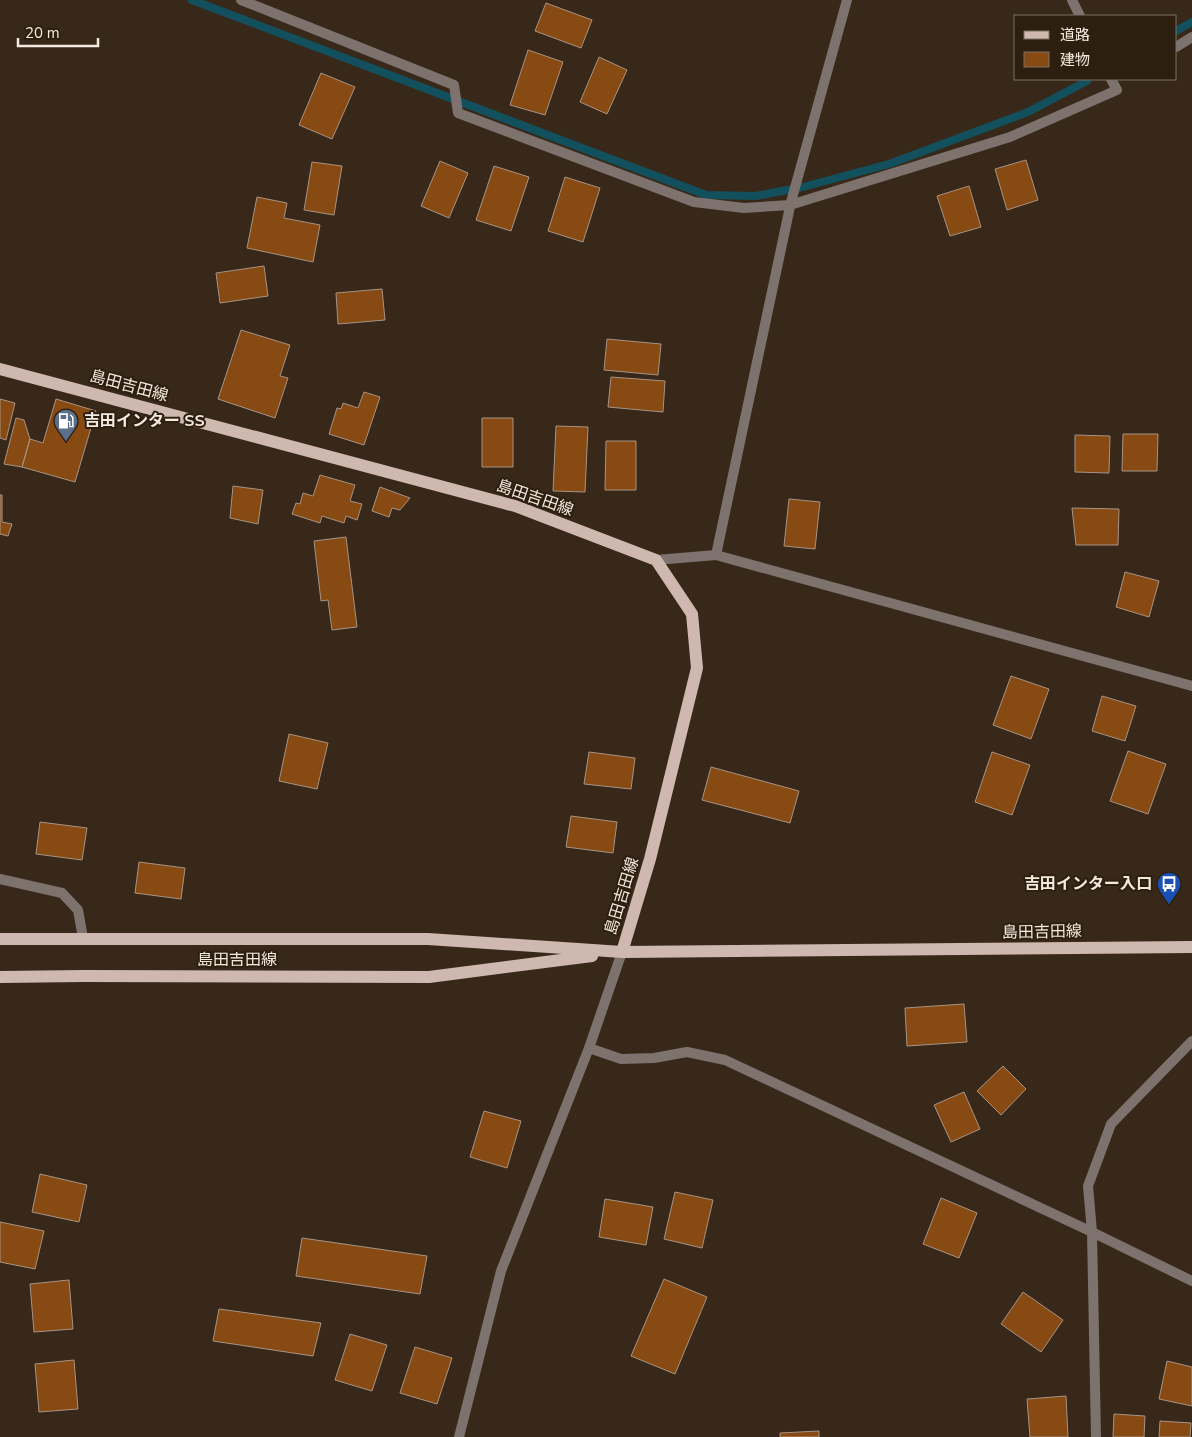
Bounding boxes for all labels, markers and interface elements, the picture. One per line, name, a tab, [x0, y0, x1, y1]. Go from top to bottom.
scale bar	[18, 15, 98, 47]
legend	[1014, 15, 1177, 80]
text: 20 m	[25, 23, 60, 43]
text: 道路	[1060, 25, 1090, 45]
text: 建物	[1060, 50, 1090, 70]
street label: 島田吉田線	[88, 365, 170, 407]
fuel station icon: 吉田インター SS	[53, 408, 79, 442]
place label: 吉田インター SS	[84, 410, 205, 432]
street label: 島田吉田線	[494, 475, 576, 521]
street label: 島田吉田線	[600, 855, 644, 937]
bus stop icon: 吉田インター入口	[1156, 871, 1182, 905]
place label: 吉田インター入口	[1024, 873, 1152, 895]
street label: 島田吉田線	[1002, 920, 1082, 944]
street label: 島田吉田線	[197, 949, 277, 971]

